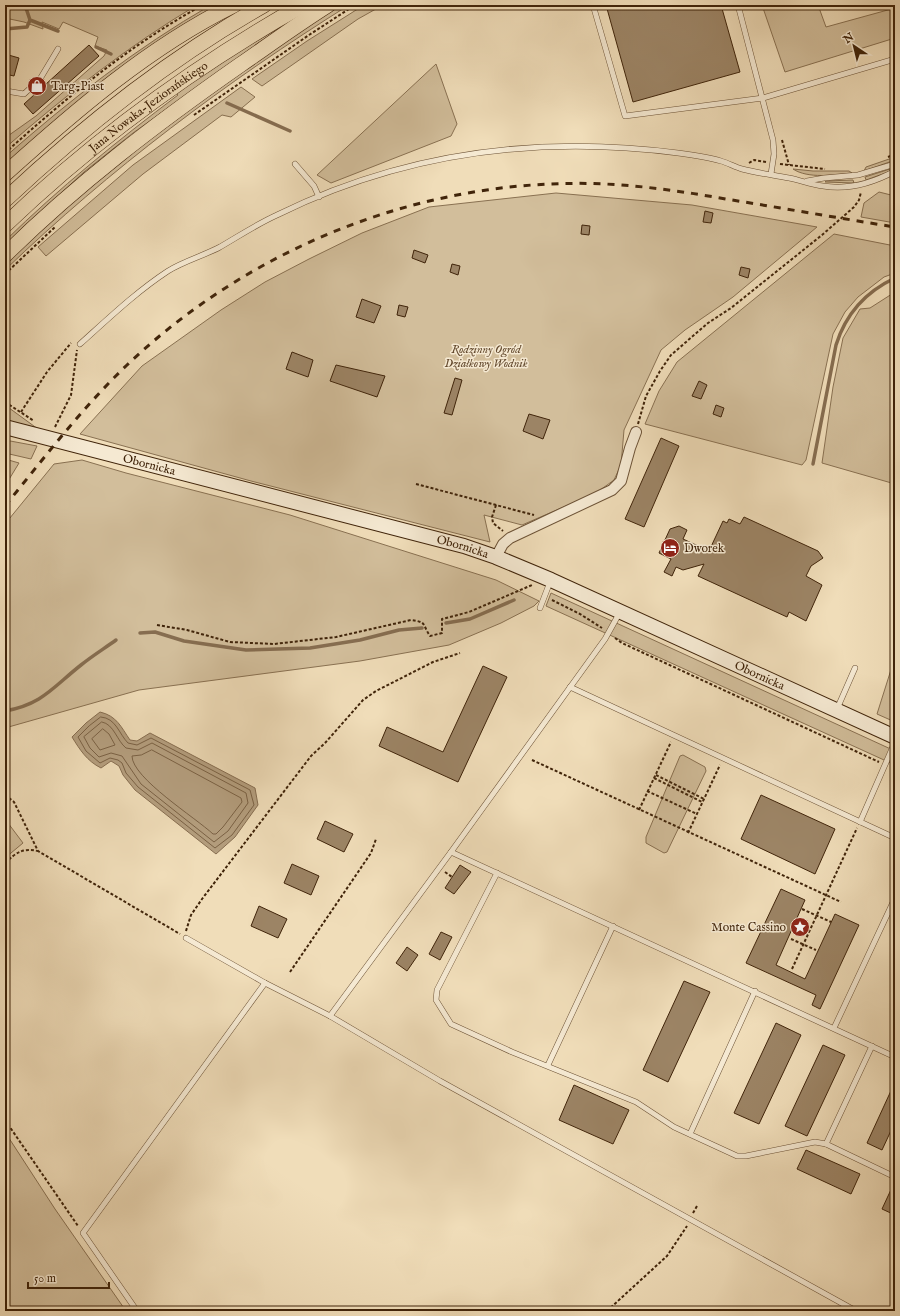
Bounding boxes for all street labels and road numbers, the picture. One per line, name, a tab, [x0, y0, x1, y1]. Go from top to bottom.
street label: Jana Nowaka-Jeziorańskiego	[84, 58, 211, 158]
street label: Obornicka	[121, 451, 178, 479]
street label: Obornicka	[435, 532, 491, 562]
street label: Obornicka	[732, 658, 788, 694]

